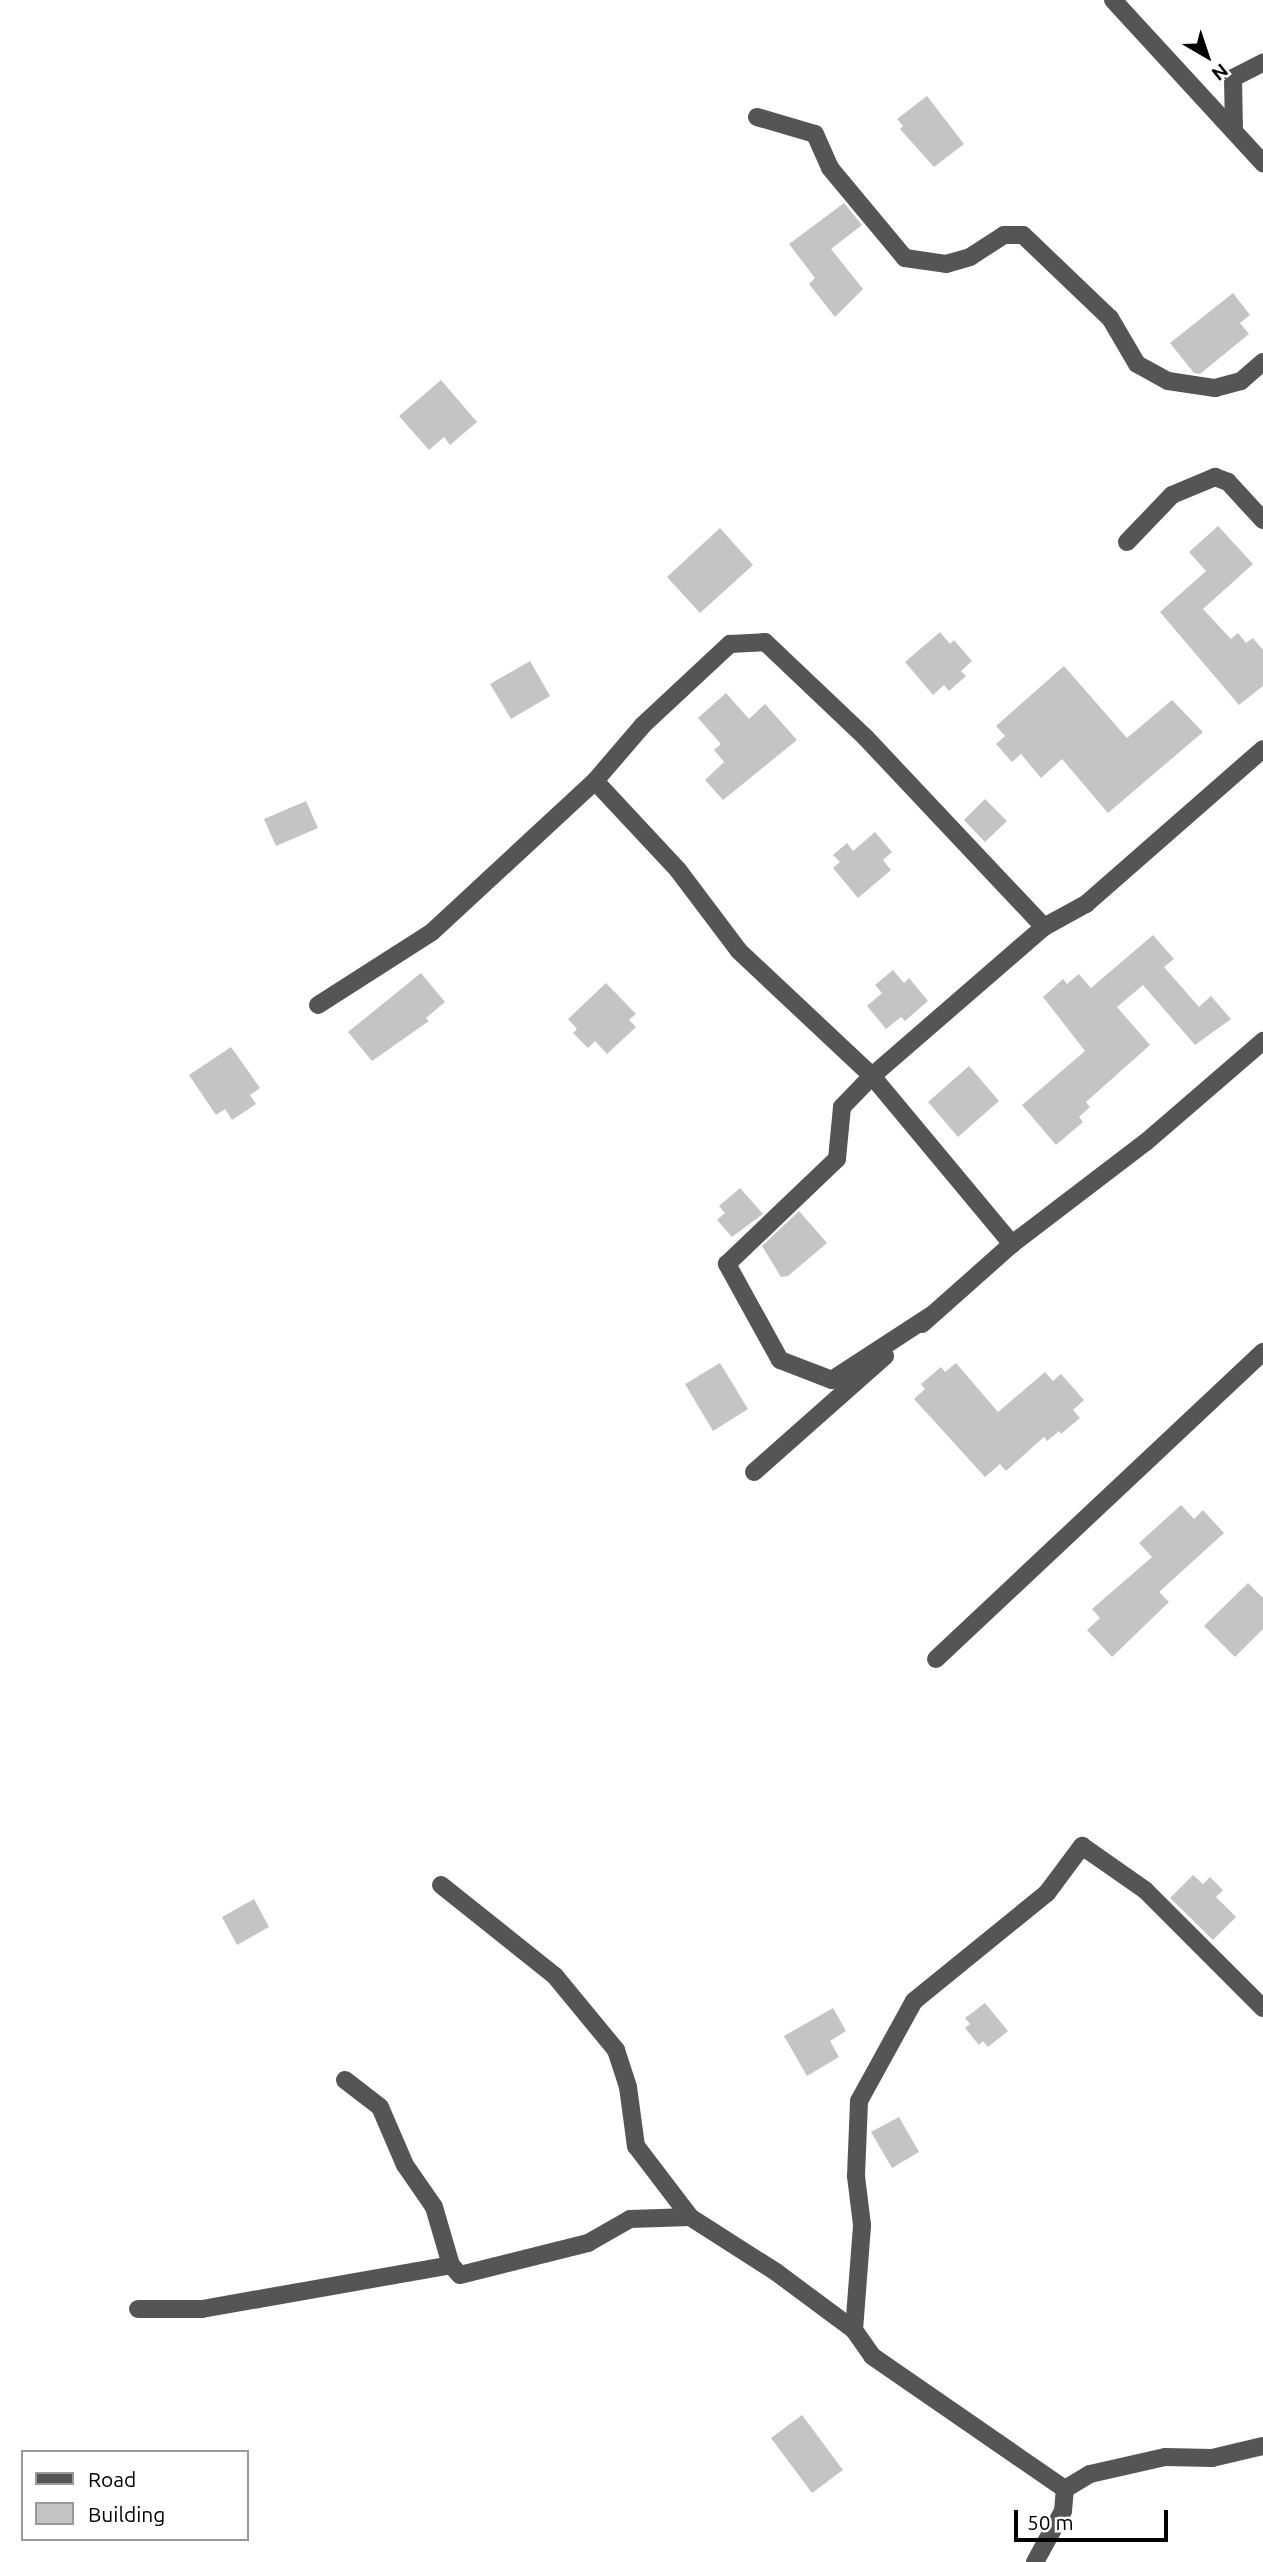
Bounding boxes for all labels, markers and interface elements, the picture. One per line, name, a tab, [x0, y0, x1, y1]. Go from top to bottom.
north arrow	[1172, 21, 1242, 91]
text: N	[1208, 59, 1233, 85]
legend	[21, 2450, 248, 2541]
text: Road	[88, 2467, 136, 2491]
scale bar	[1018, 2496, 1172, 2540]
text: Building	[88, 2502, 165, 2526]
text: 50 m	[1027, 2510, 1074, 2534]

